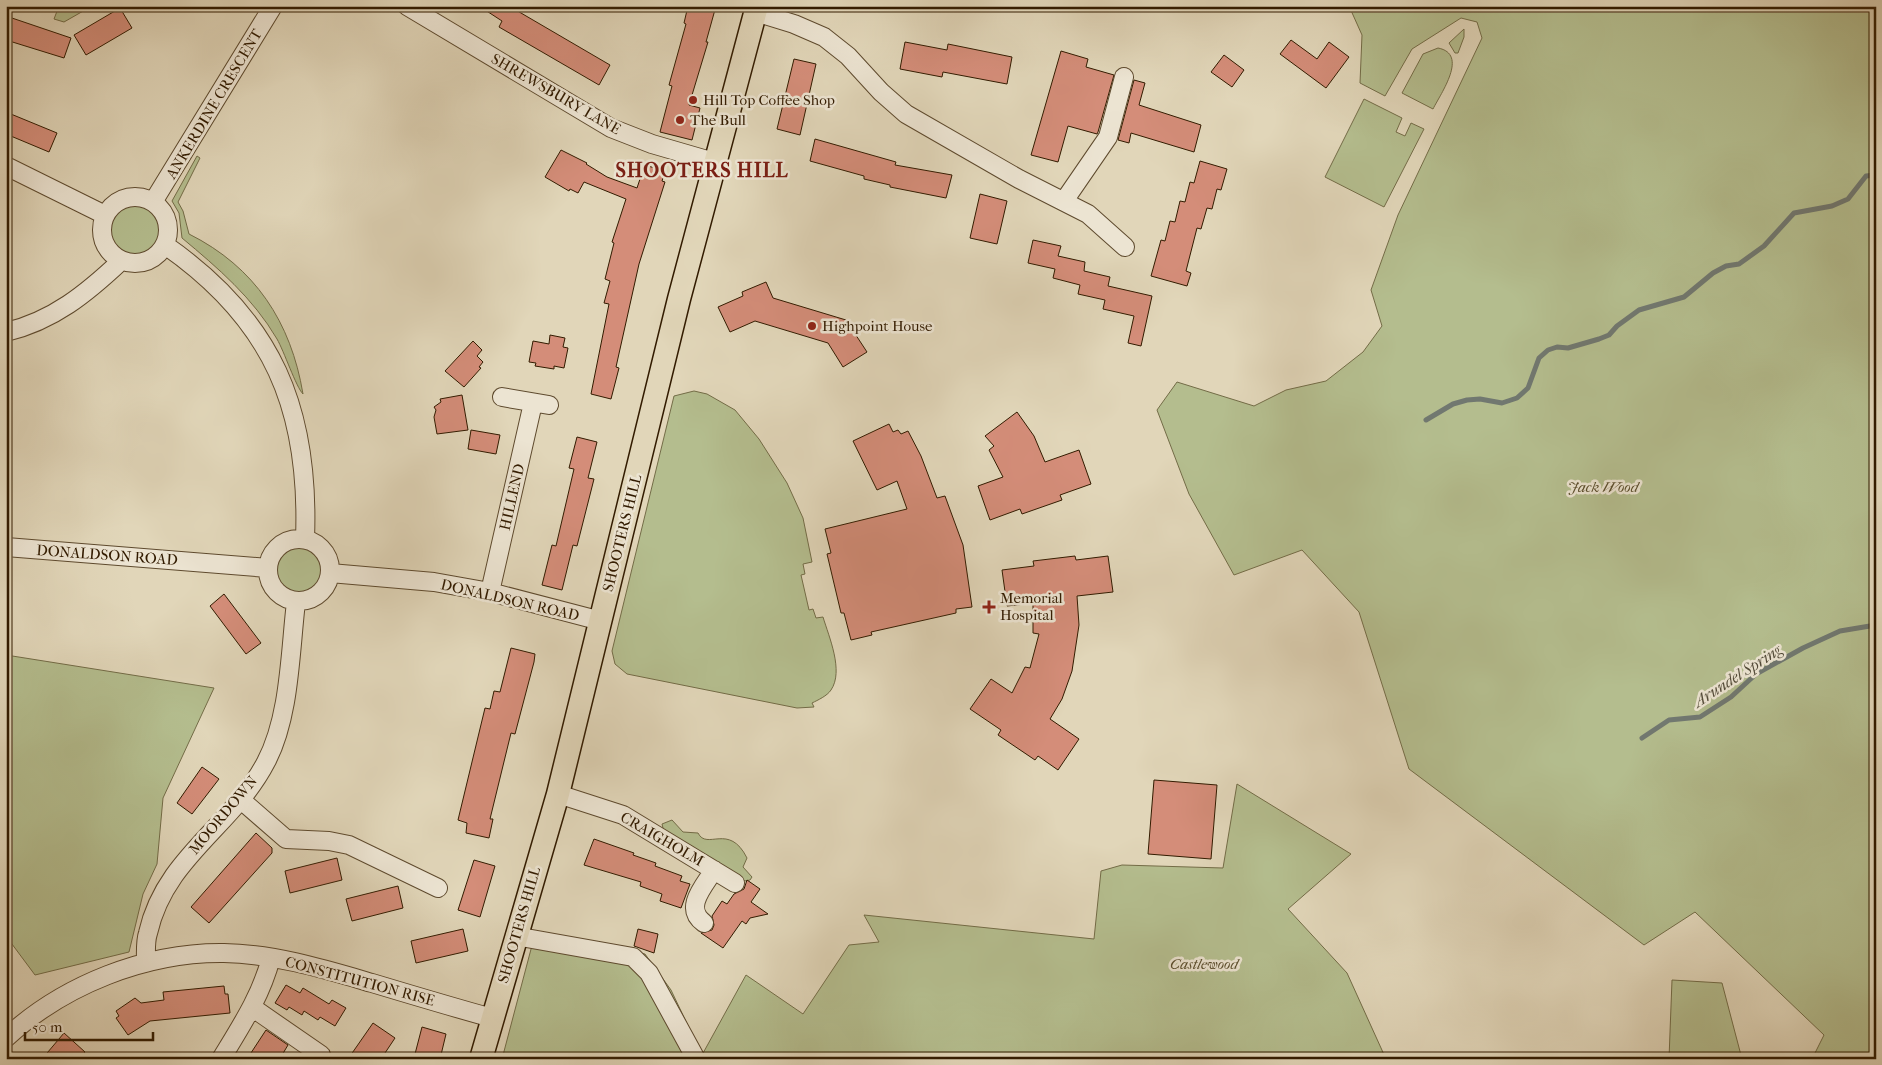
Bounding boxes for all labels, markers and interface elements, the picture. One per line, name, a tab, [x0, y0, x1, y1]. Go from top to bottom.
street label: ANKERDINE CRESCENT	[162, 25, 266, 183]
street label: SHREWSBURY LANE	[488, 50, 624, 138]
place label: Hill Top Coffee Shop	[703, 91, 835, 109]
marker: Hill Top Coffee Shop	[687, 94, 699, 106]
place label: The Bull	[690, 111, 746, 129]
marker: The Bull	[674, 114, 686, 126]
district label: SHOOTERS HILL	[615, 159, 789, 182]
place label: Highpoint House	[822, 317, 933, 335]
marker: Highpoint House	[806, 320, 818, 332]
street label: HILLEND	[496, 462, 528, 532]
street label: SHOOTERS HILL	[599, 473, 645, 593]
park label: Jack Wood	[1568, 478, 1641, 496]
street label: DONALDSON ROAD	[36, 541, 178, 569]
street label: DONALDSON ROAD	[439, 575, 581, 625]
place label: Memorial Hospital	[1000, 589, 1063, 624]
marker: Memorial Hospital	[982, 600, 996, 614]
water label: Arundel Spring	[1688, 640, 1785, 712]
street label: MOORDOWN	[185, 772, 261, 858]
street label: CRAIGHOLM	[617, 808, 707, 870]
street label: SHOOTERS HILL	[494, 865, 544, 985]
street label: CONSTITUTION RISE	[283, 952, 437, 1010]
park label: Castlewood	[1170, 955, 1240, 973]
scale bar	[25, 1010, 152, 1042]
text: 50 m	[32, 1018, 63, 1036]

